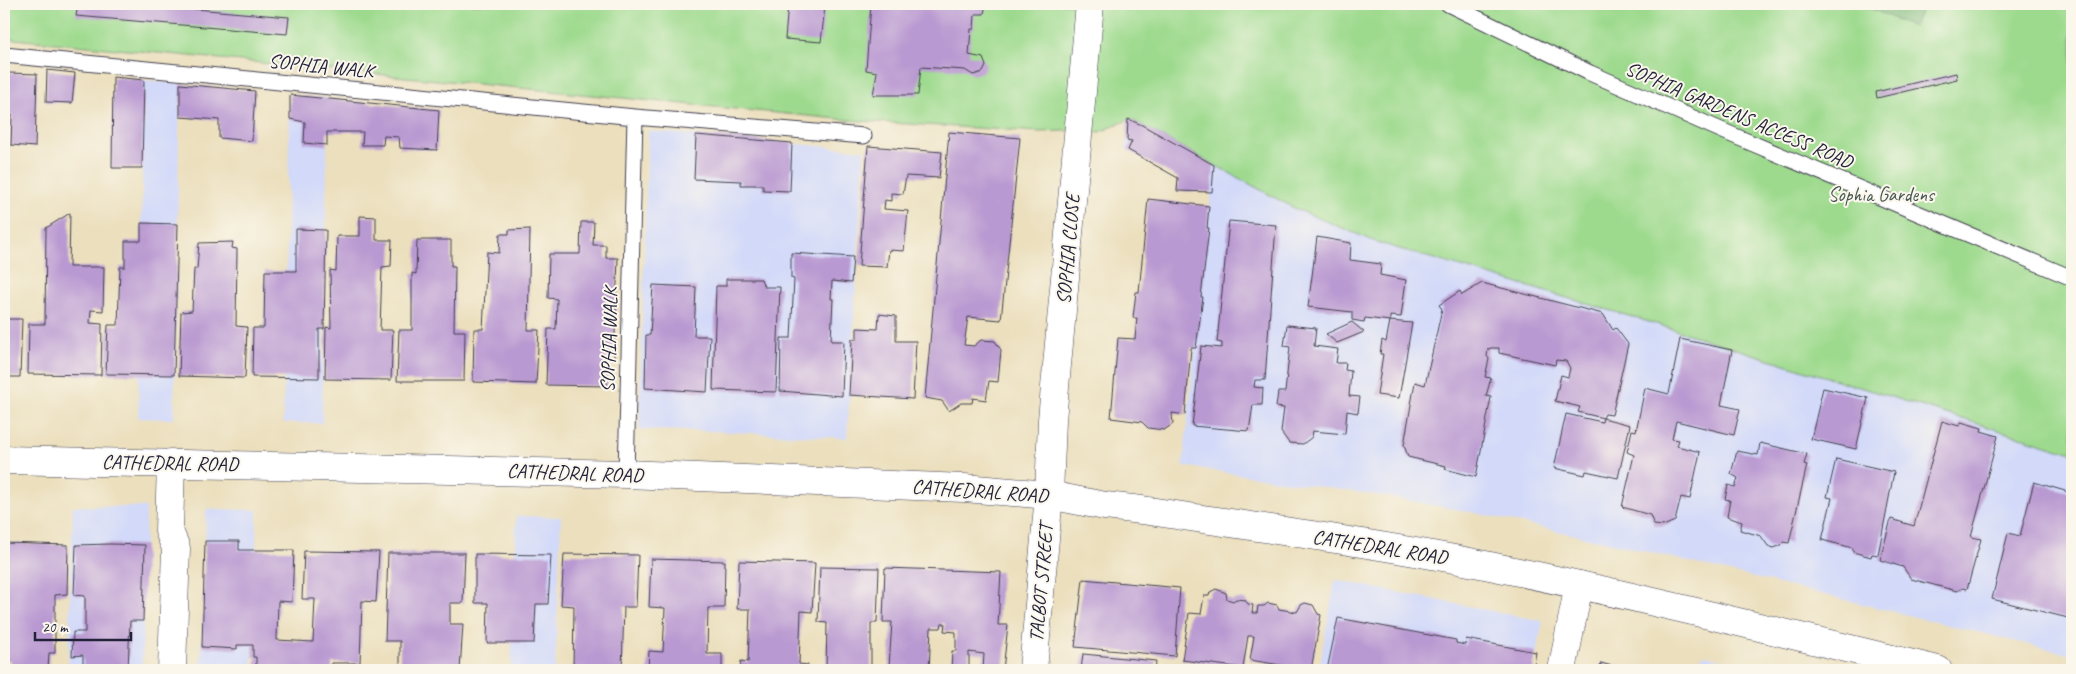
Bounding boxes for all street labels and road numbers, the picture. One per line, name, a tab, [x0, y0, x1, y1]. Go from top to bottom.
street label: SOPHIA WALK	[267, 48, 378, 84]
street label: SOPHIA GARDENS ACCESS ROAD	[1622, 56, 1858, 175]
street label: SOPHIA CLOSE	[1051, 190, 1086, 305]
street label: SOPHIA WALK	[595, 284, 623, 393]
street label: CATHEDRAL ROAD	[102, 449, 240, 477]
street label: CATHEDRAL ROAD	[506, 458, 645, 488]
street label: CATHEDRAL ROAD	[911, 474, 1050, 508]
street label: TALBOT STREET	[1023, 518, 1059, 643]
street label: CATHEDRAL ROAD	[1311, 524, 1451, 570]

